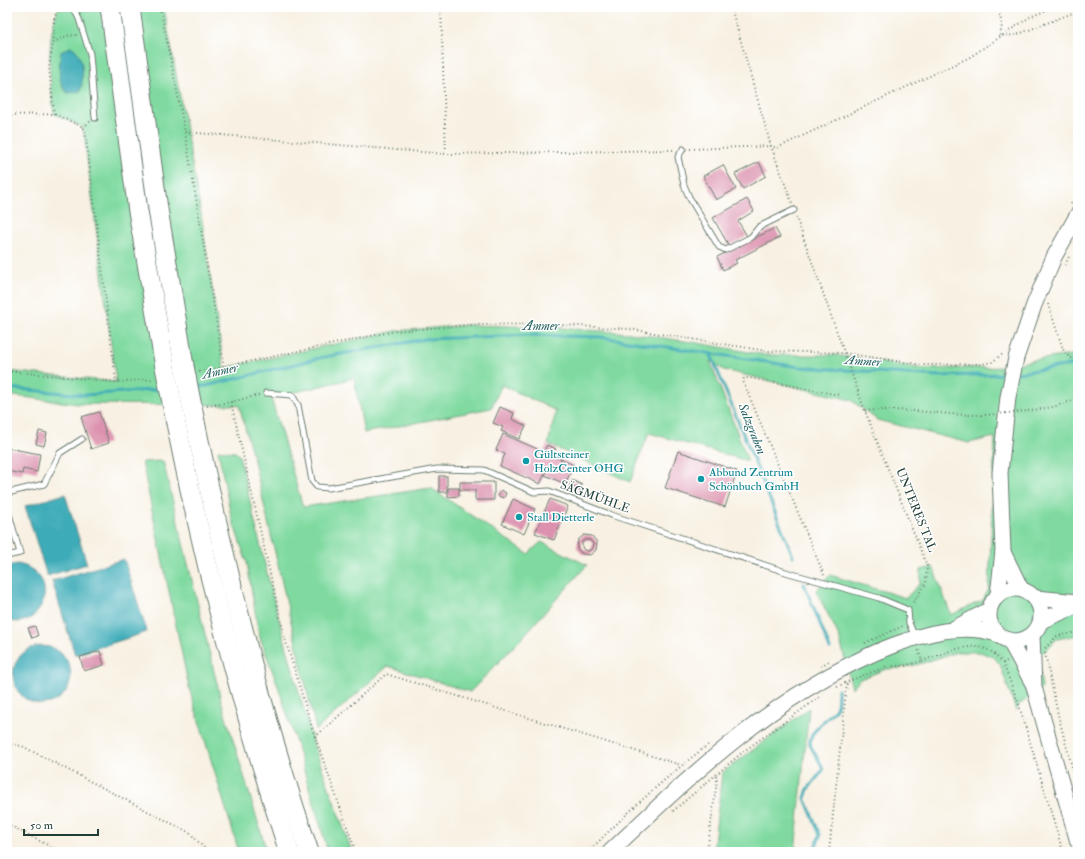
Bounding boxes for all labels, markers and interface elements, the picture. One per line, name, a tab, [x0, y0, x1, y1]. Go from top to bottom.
water label: Ammer	[521, 318, 560, 334]
water label: Ammer	[842, 352, 883, 370]
water label: Ammer	[199, 359, 241, 383]
water label: Salzgraben	[734, 400, 770, 457]
place label: Gültsteiner HolzCenter OHG	[534, 447, 624, 476]
marker: Gültsteiner HolzCenter OHG	[521, 456, 531, 466]
place label: Abbund Zentrum Schönbuch GmbH	[708, 465, 799, 494]
street label: UNTERES TAL	[892, 466, 940, 555]
marker: Abbund Zentrum Schönbuch GmbH	[696, 474, 706, 484]
street label: SÄGMÜHLE	[558, 477, 632, 517]
place label: Stall Dietterle	[527, 510, 594, 525]
marker: Stall Dietterle	[514, 512, 524, 522]
scale bar	[24, 811, 98, 837]
text: 50 m	[30, 818, 54, 833]

